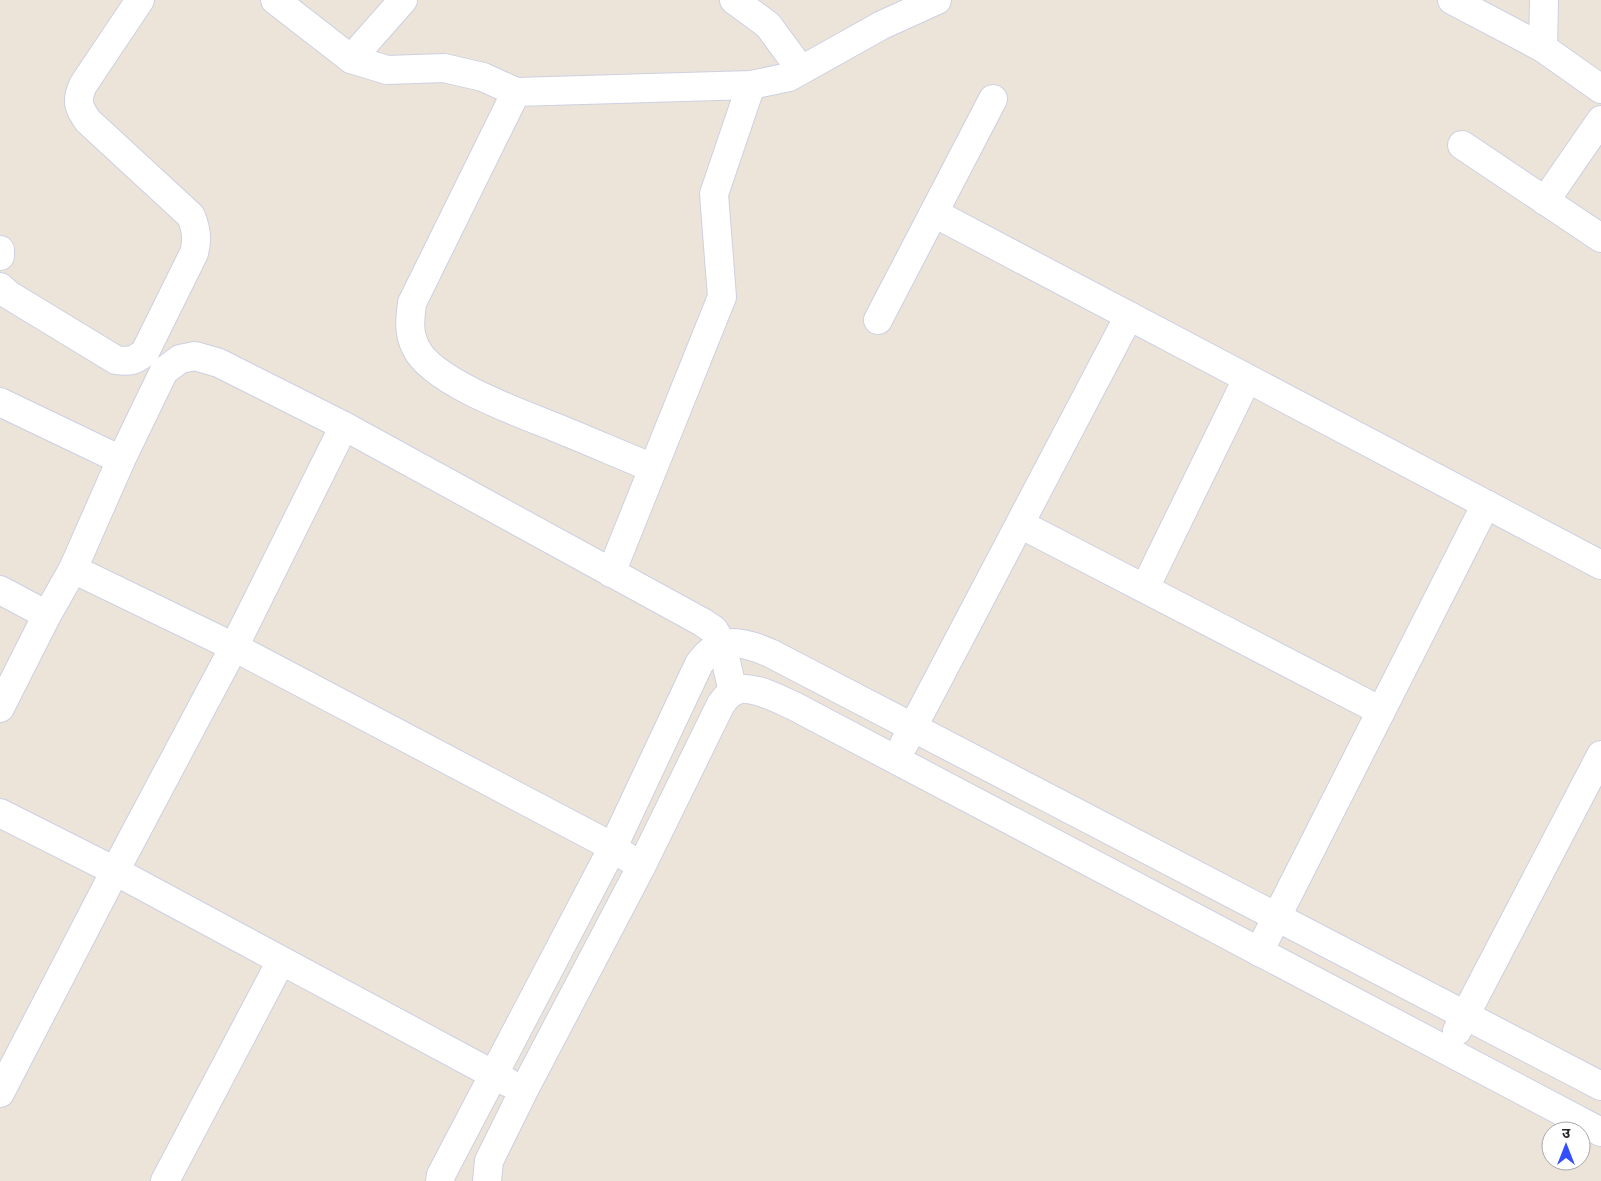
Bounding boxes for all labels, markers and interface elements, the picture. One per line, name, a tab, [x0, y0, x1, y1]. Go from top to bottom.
north arrow	[1541, 1121, 1591, 1171]
text: उ	[1562, 1123, 1571, 1142]

